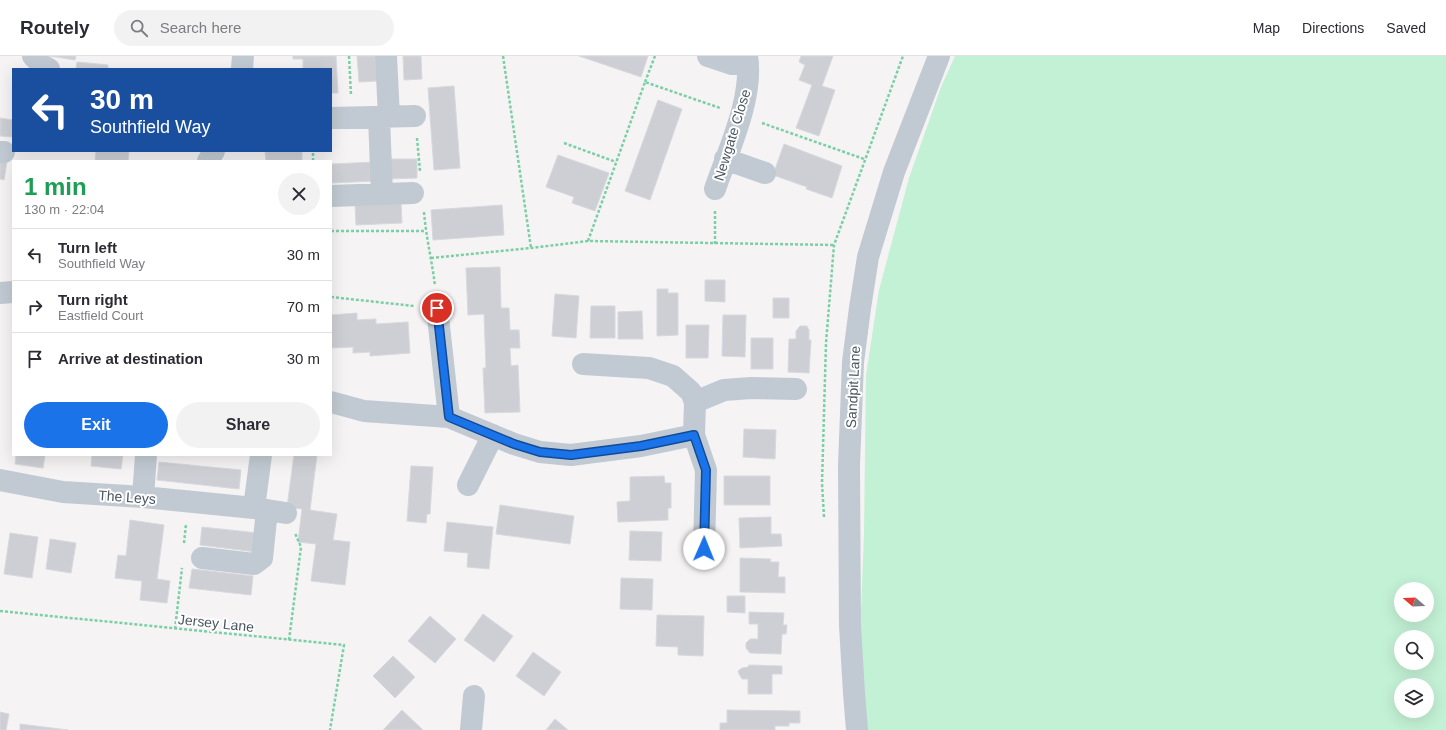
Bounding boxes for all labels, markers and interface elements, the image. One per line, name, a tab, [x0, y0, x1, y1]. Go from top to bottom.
search box	[114, 10, 394, 46]
text: Routely	[20, 17, 90, 38]
icon: search	[128, 17, 150, 39]
text: Search here	[160, 19, 241, 36]
text: Map	[1253, 20, 1280, 36]
text: Directions	[1302, 20, 1364, 36]
text: Saved	[1386, 20, 1426, 36]
icon: left	[24, 84, 76, 136]
text: 30 m	[90, 84, 154, 115]
street label: Newgate Close	[710, 87, 754, 183]
text: Southfield Way	[90, 117, 210, 137]
text: 1 min	[24, 173, 87, 200]
button: close	[278, 173, 320, 215]
text: 130 m · 22:04	[24, 202, 104, 217]
text: Turn left	[58, 239, 117, 256]
icon: left	[24, 244, 46, 266]
text: 30 m	[287, 246, 320, 263]
text: Southfield Way	[58, 256, 145, 271]
text: Turn right	[58, 291, 128, 308]
pin	[420, 291, 454, 325]
icon: right	[24, 296, 46, 318]
icon: arrive	[426, 297, 448, 319]
text: 70 m	[287, 298, 320, 315]
text: Eastfield Court	[58, 308, 143, 323]
street label: Sandpit Lane	[843, 345, 863, 429]
icon: arrive	[24, 348, 46, 370]
text: Arrive at destination	[58, 350, 203, 367]
text: 30 m	[287, 350, 320, 367]
button: Exit	[24, 402, 168, 448]
button: Share	[176, 402, 320, 448]
street label: The Leys	[98, 487, 156, 507]
position arrow	[683, 528, 725, 570]
north arrow	[1394, 582, 1434, 622]
map controls	[1394, 582, 1434, 718]
street label: Jersey Lane	[177, 611, 255, 635]
button: search	[1394, 630, 1434, 670]
button: layers	[1394, 678, 1434, 718]

